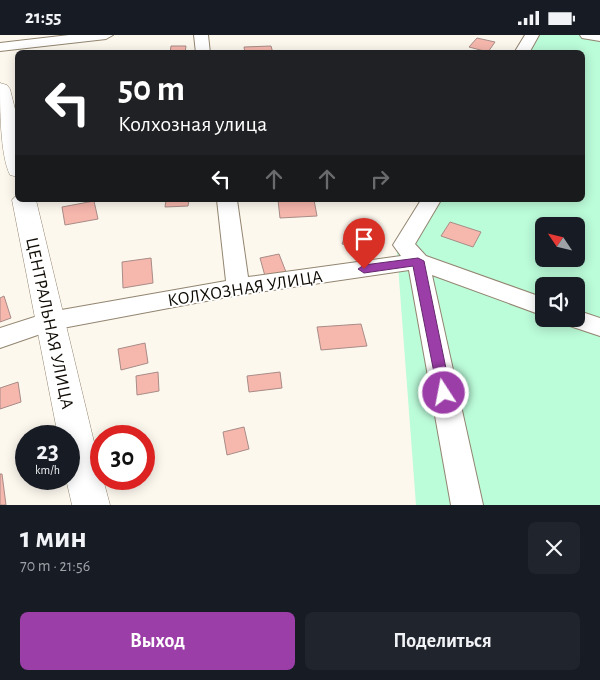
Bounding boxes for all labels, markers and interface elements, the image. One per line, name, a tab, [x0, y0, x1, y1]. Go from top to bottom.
text: 21:55	[25, 8, 62, 27]
icon: left	[35, 70, 100, 135]
text: 50 m	[118, 72, 185, 107]
text: Колхозная улица	[118, 113, 267, 135]
icon: left	[207, 165, 235, 193]
icon: ahead	[260, 165, 288, 193]
icon: ahead	[313, 165, 341, 193]
icon: right	[366, 165, 394, 193]
north arrow	[535, 217, 585, 267]
map controls	[535, 217, 585, 327]
pin	[343, 218, 385, 269]
icon: arrive	[350, 225, 378, 253]
street label: ЦЕНТРАЛЬНАЯ УЛИЦА	[22, 236, 76, 411]
street label: КОЛХОЗНАЯ УЛИЦА	[166, 268, 324, 310]
button: sound	[535, 277, 585, 327]
position arrow	[417, 366, 469, 418]
speed limit sign: 30	[90, 425, 155, 490]
text: 23	[36, 439, 59, 464]
text: km/h	[35, 464, 60, 476]
button: close	[528, 522, 580, 574]
text: 1 мин	[20, 523, 87, 553]
text: 70 m · 21:56	[20, 558, 90, 574]
button: Выход	[20, 612, 295, 670]
button: Поделиться	[305, 612, 580, 670]

